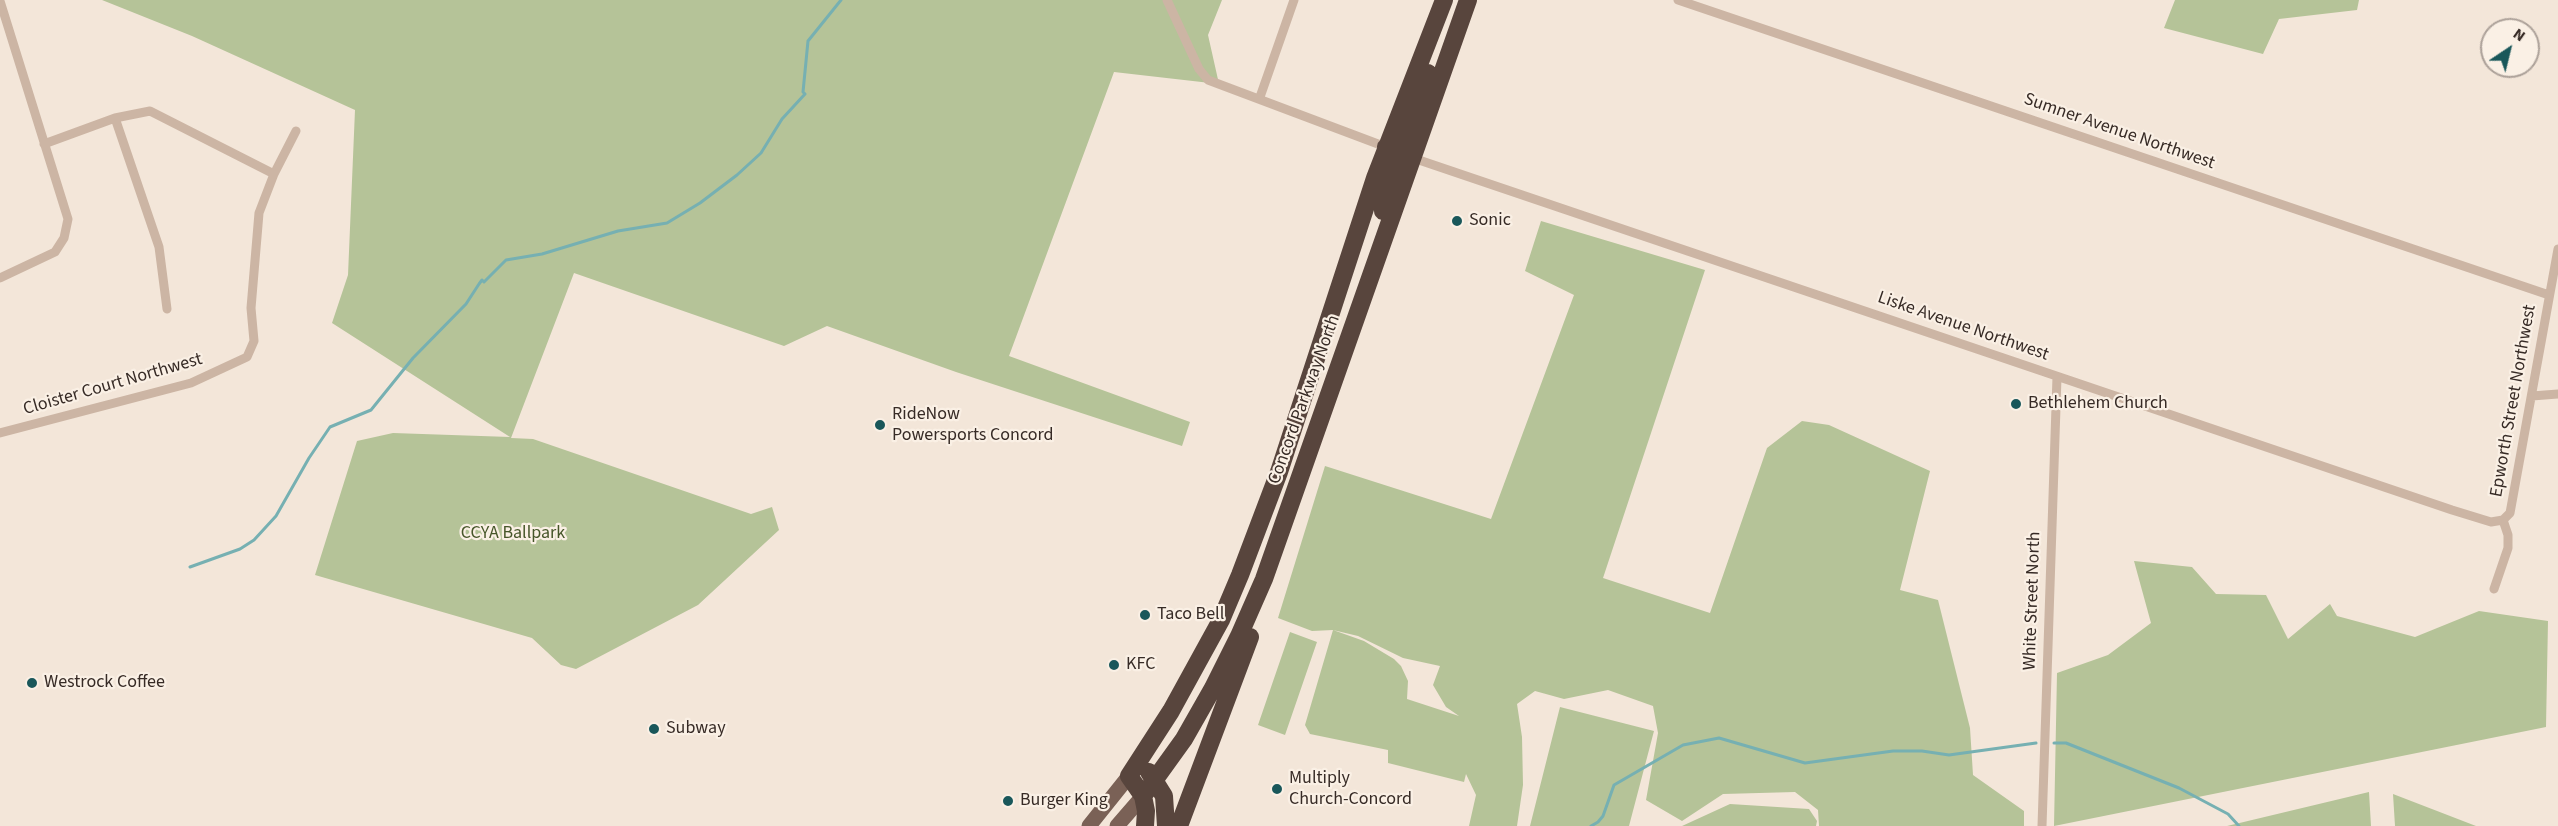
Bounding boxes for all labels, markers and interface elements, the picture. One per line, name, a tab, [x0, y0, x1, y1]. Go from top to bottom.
north arrow	[2480, 18, 2540, 78]
text: N	[2509, 23, 2530, 47]
street label: Sumner Avenue Northwest	[2021, 89, 2217, 175]
place label: Sonic	[1469, 210, 1511, 232]
marker: Sonic	[1450, 214, 1464, 228]
street label: Liske Avenue Northwest	[1875, 288, 2051, 366]
street label: Epworth Street Northwest	[2486, 303, 2542, 499]
street label: Concord Parkway North	[1264, 313, 1346, 487]
street label: Cloister Court Northwest	[21, 349, 205, 421]
place label: Bethlehem Church	[2028, 393, 2168, 415]
marker: Bethlehem Church	[2009, 397, 2023, 411]
place label: RideNow Powersports Concord	[892, 404, 1054, 446]
marker: RideNow Powersports Concord	[873, 418, 887, 432]
park label: CCYA Ballpark	[461, 523, 565, 545]
street label: White Street North	[2020, 531, 2046, 671]
place label: Taco Bell	[1157, 604, 1224, 626]
marker: Taco Bell	[1138, 608, 1152, 622]
place label: KFC	[1126, 654, 1155, 676]
marker: KFC	[1107, 658, 1121, 672]
place label: Westrock Coffee	[44, 672, 165, 694]
marker: Westrock Coffee	[25, 676, 39, 690]
place label: Subway	[666, 718, 726, 740]
marker: Subway	[647, 722, 661, 736]
place label: Multiply Church-Concord	[1289, 768, 1412, 810]
marker: Multiply Church-Concord	[1270, 782, 1284, 796]
place label: Burger King	[1020, 790, 1108, 812]
marker: Burger King	[1001, 794, 1015, 808]

